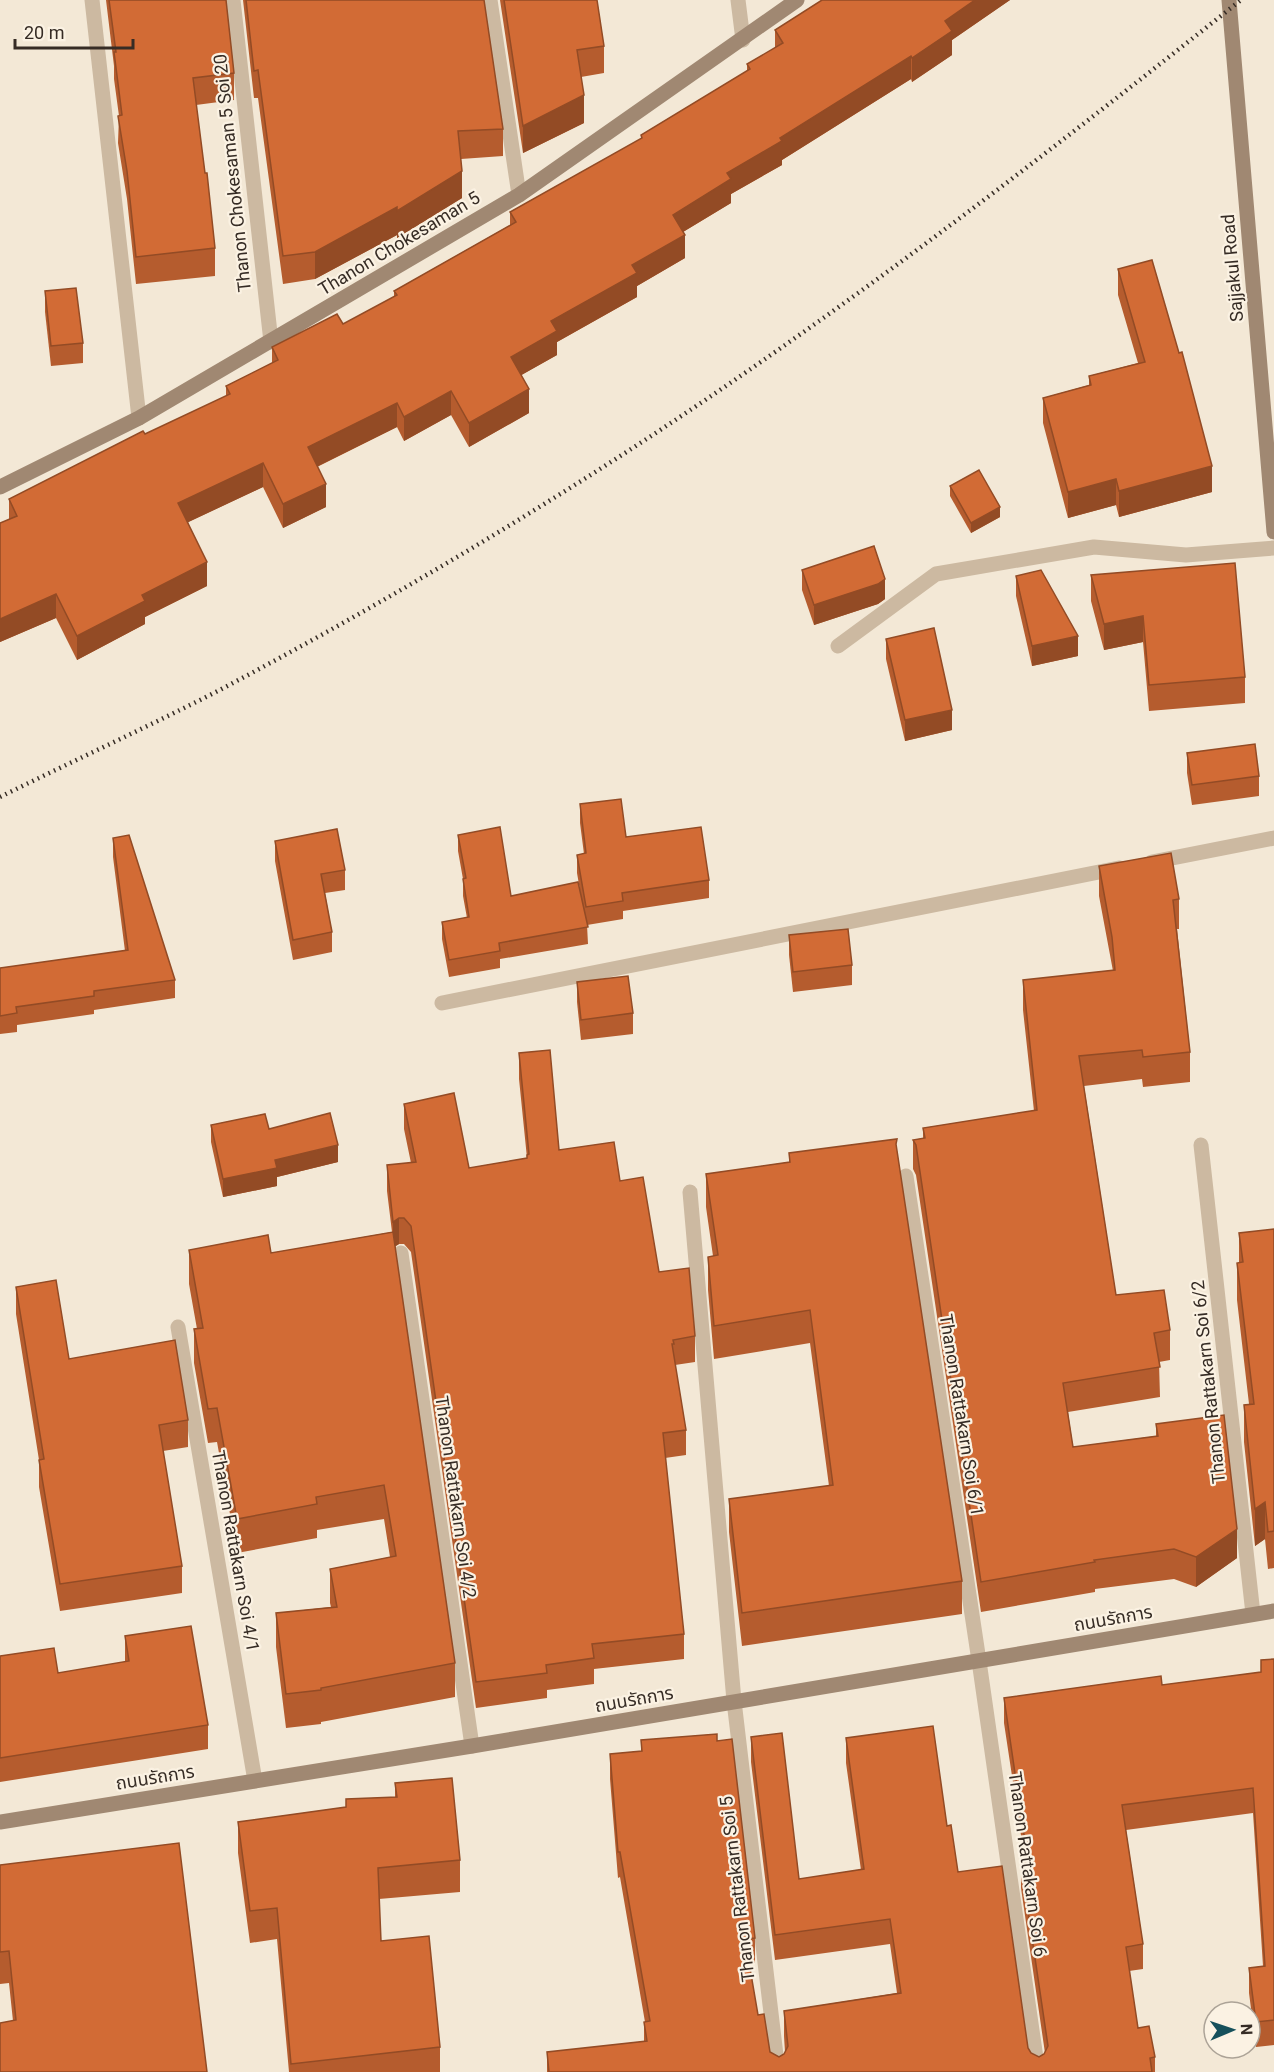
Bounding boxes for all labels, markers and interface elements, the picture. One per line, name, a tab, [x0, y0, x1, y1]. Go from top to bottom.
scale bar	[15, 12, 134, 50]
text: 20 m	[24, 22, 64, 43]
street label: Thanon Chokesaman 5 Soi 20	[209, 53, 255, 293]
street label: Thanon Chokesaman 5	[314, 186, 484, 300]
street label: Sajjakul Road	[1217, 213, 1247, 323]
street label: Thanon Rattakarn Soi 6/2	[1187, 1279, 1229, 1485]
street label: Thanon Rattakarn Soi 6/1	[936, 1312, 988, 1518]
street label: Thanon Rattakarn Soi 4/2	[431, 1394, 481, 1600]
street label: Thanon Rattakarn Soi 4/1	[208, 1449, 264, 1653]
street label: ถนนรัถการ	[1072, 1601, 1154, 1635]
street label: ถนนรัถการ	[593, 1682, 675, 1716]
street label: ถนนรัถการ	[114, 1760, 196, 1794]
street label: Thanon Rattakarn Soi 6	[1005, 1770, 1051, 1958]
street label: Thanon Rattakarn Soi 5	[715, 1795, 759, 1983]
north arrow	[1202, 2000, 1262, 2060]
text: N	[1237, 2024, 1256, 2035]

